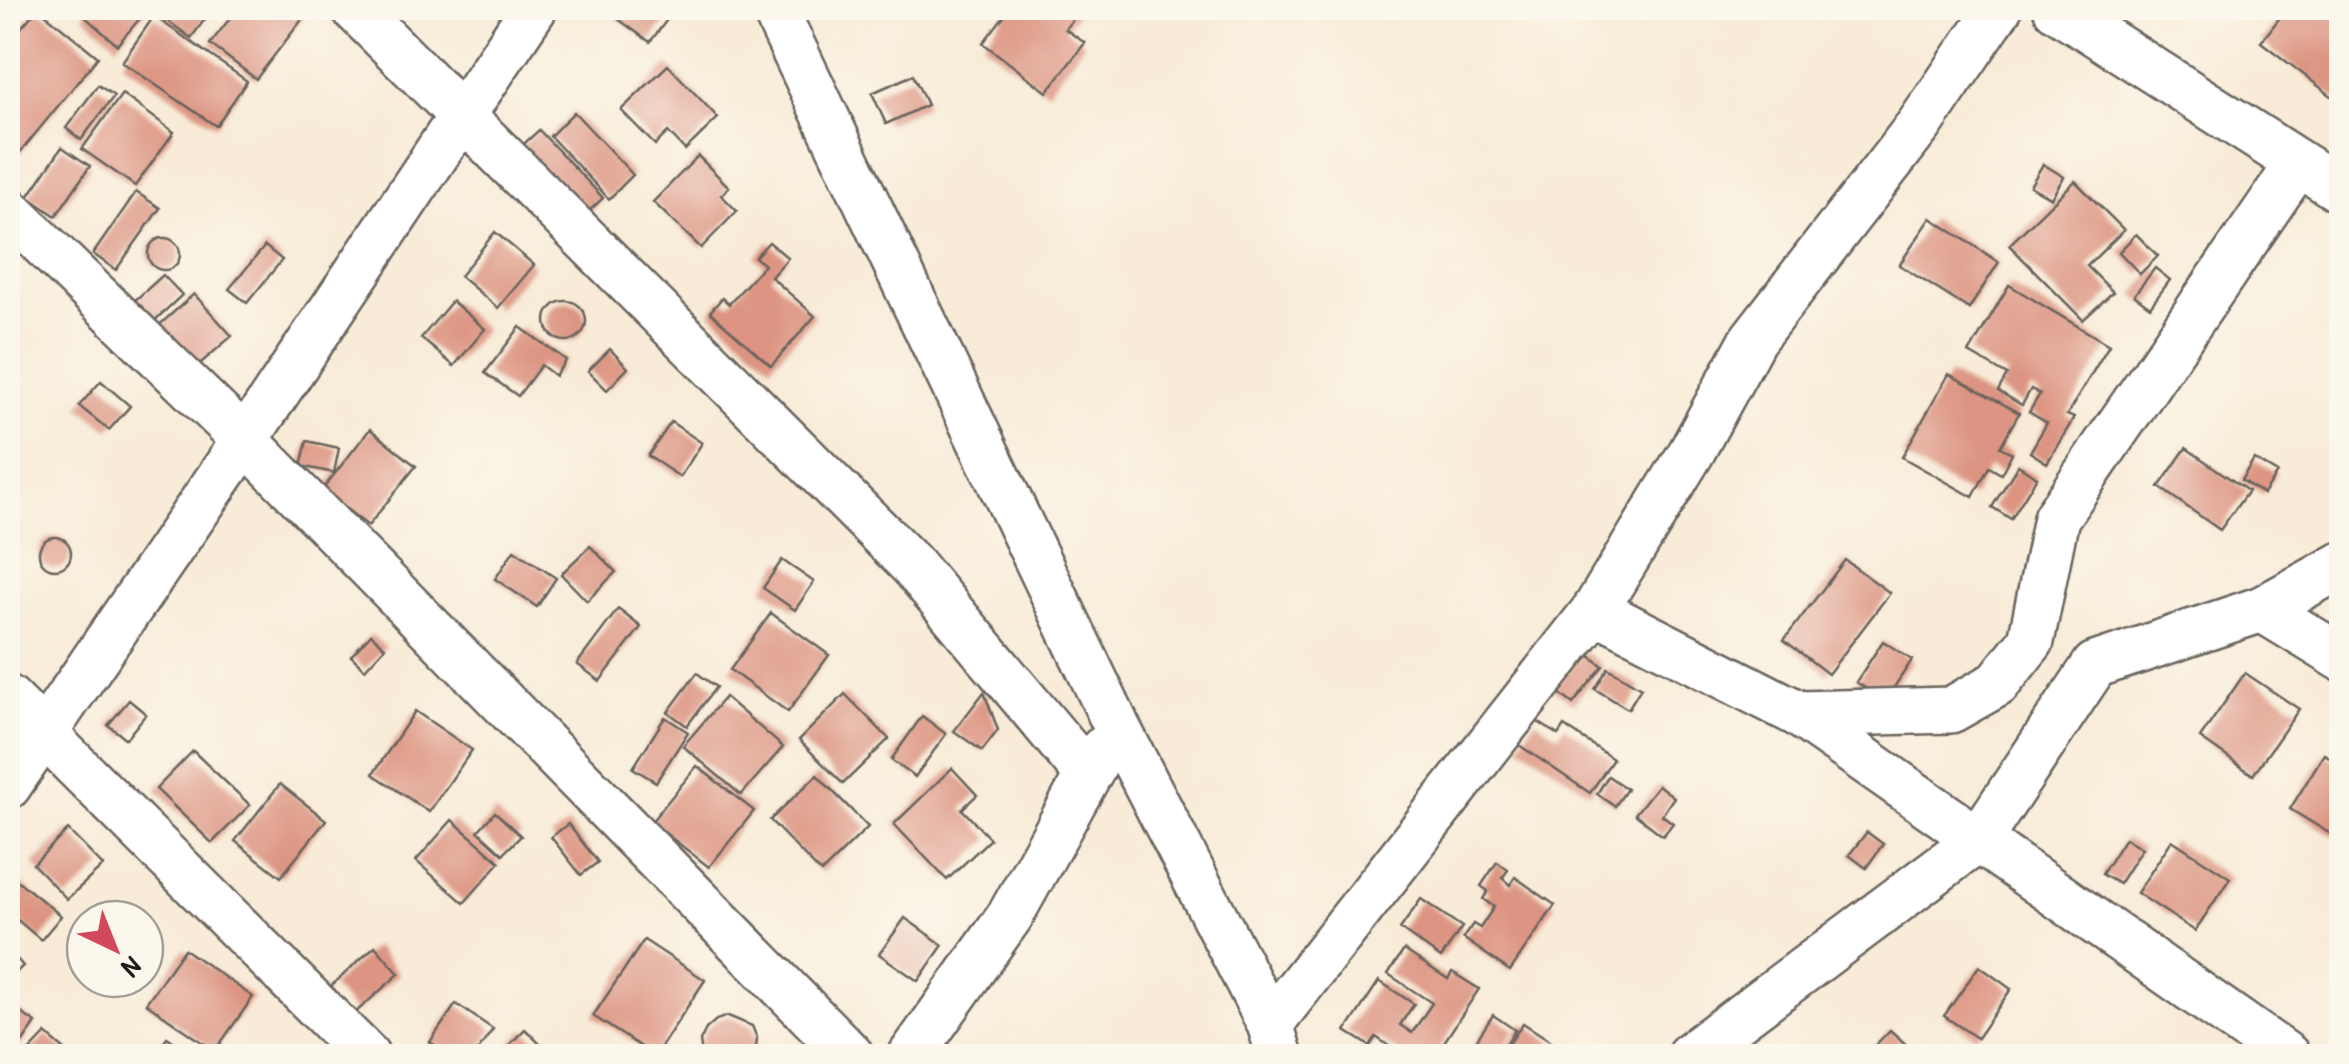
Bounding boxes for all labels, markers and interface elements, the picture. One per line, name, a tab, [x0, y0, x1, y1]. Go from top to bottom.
north arrow	[65, 899, 165, 999]
text: N	[114, 948, 150, 986]

